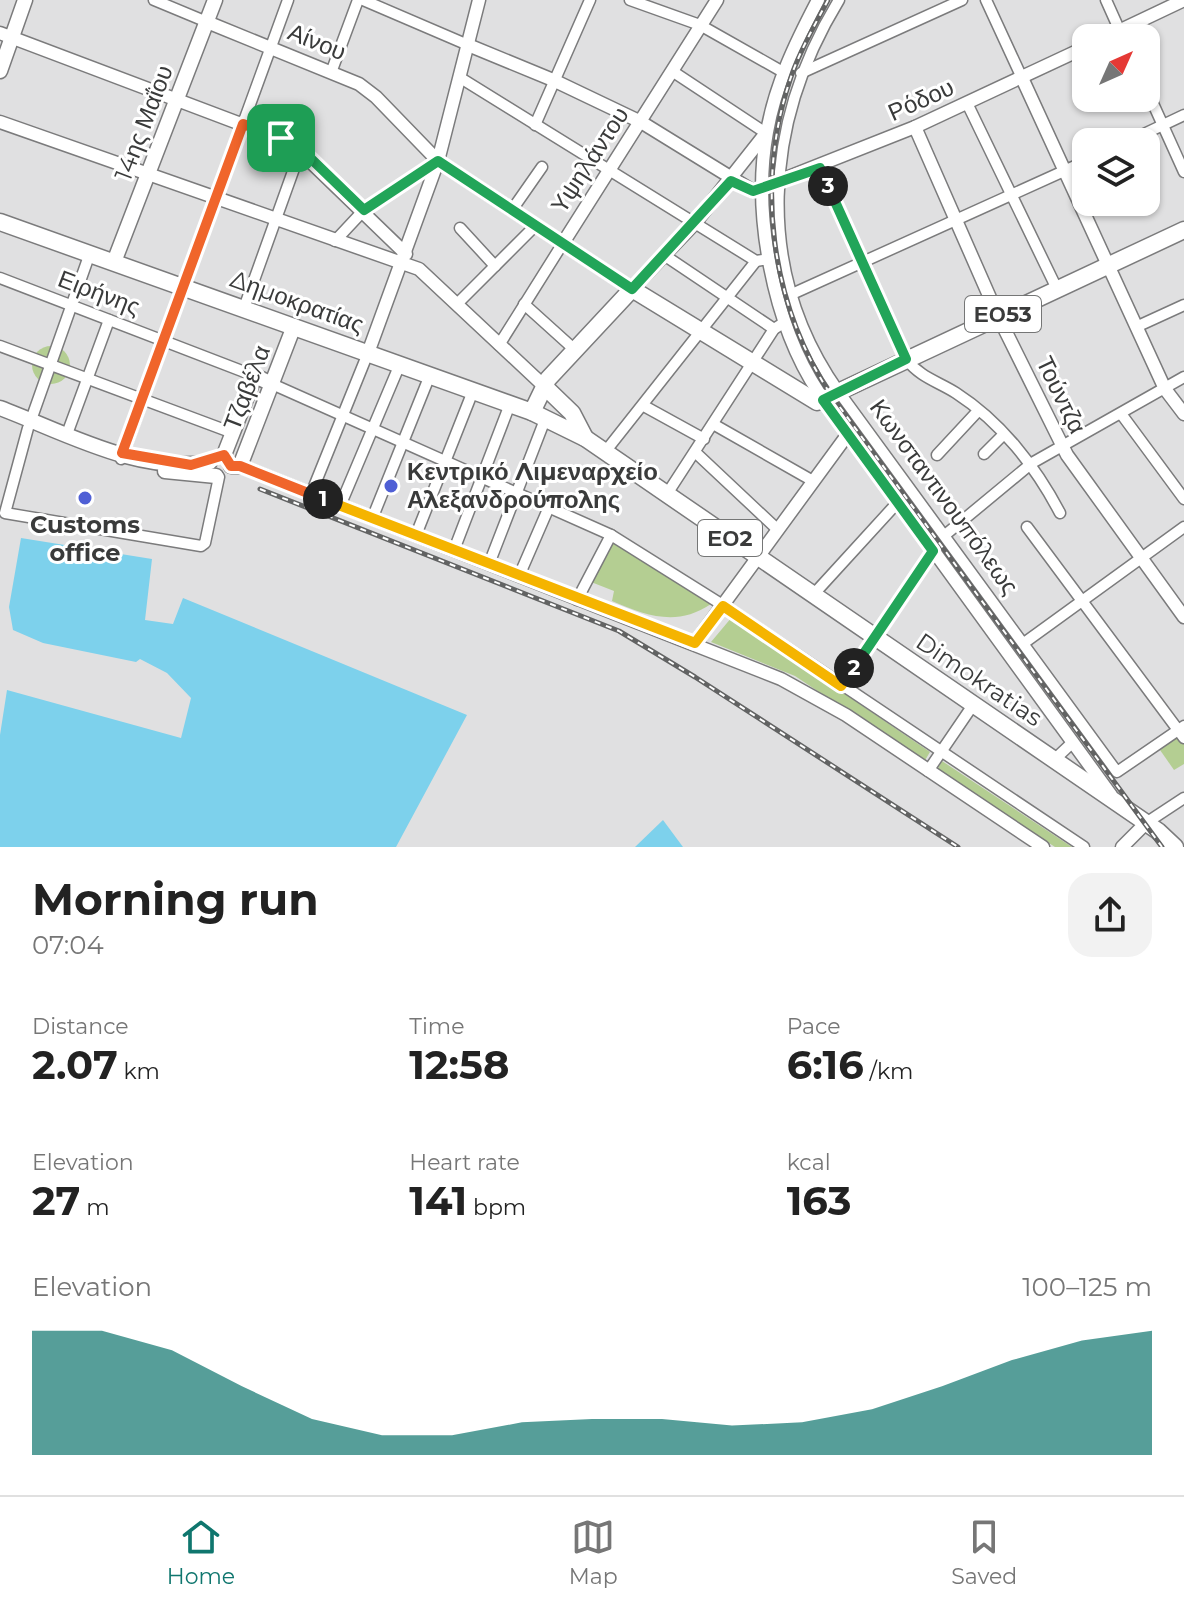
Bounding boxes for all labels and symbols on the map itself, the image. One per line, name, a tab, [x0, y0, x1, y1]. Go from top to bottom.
street label: Αίνου	[284, 17, 350, 66]
north arrow	[1072, 24, 1160, 112]
street label: 14ης Μαΐου	[108, 61, 179, 185]
street label: Ρόδου	[883, 72, 958, 127]
street label: Υψηλάντου	[544, 101, 635, 218]
pin	[247, 104, 315, 172]
pin: 3	[808, 166, 848, 206]
street label: Ειρήνης	[54, 264, 144, 321]
street label: Δημοκρατίας	[226, 264, 368, 339]
road number: ΕΟ53	[965, 296, 1041, 332]
street label: Τζαβέλα	[217, 341, 276, 435]
street label: Τούντζα	[1030, 351, 1093, 438]
street label: Κωνσταντινουπόλεως	[864, 393, 1025, 600]
place label: Κεντρικό Λιμεναρχείο Αλεξανδρούπολης	[407, 457, 658, 514]
marker: Κεντρικό Λιμεναρχείο Αλεξανδρούπολης	[382, 477, 400, 495]
pin: 1	[303, 479, 343, 519]
marker: Customs office	[76, 489, 94, 507]
place label: Customs office	[30, 510, 140, 567]
road number: ΕΟ2	[698, 520, 762, 556]
street label: Dimokratias	[911, 627, 1048, 732]
pin: 2	[834, 648, 874, 688]

